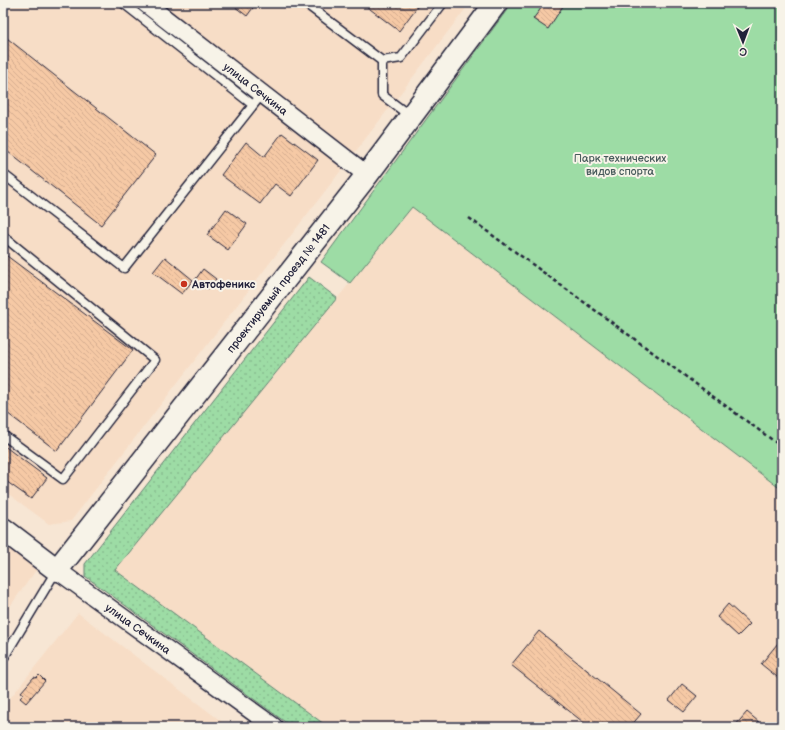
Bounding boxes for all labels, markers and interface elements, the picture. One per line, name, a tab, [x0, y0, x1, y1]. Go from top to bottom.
north arrow	[723, 22, 763, 62]
text: С	[739, 45, 747, 58]
street label: улица Сечкина	[221, 60, 290, 118]
park label: Парк технических видов спорта	[574, 152, 666, 178]
street label: проектируемый проезд № 1481	[224, 222, 333, 355]
place label: Автофеникс	[191, 278, 256, 291]
marker: Автофеникс	[179, 279, 189, 289]
street label: улица Сечкина	[103, 601, 173, 657]

